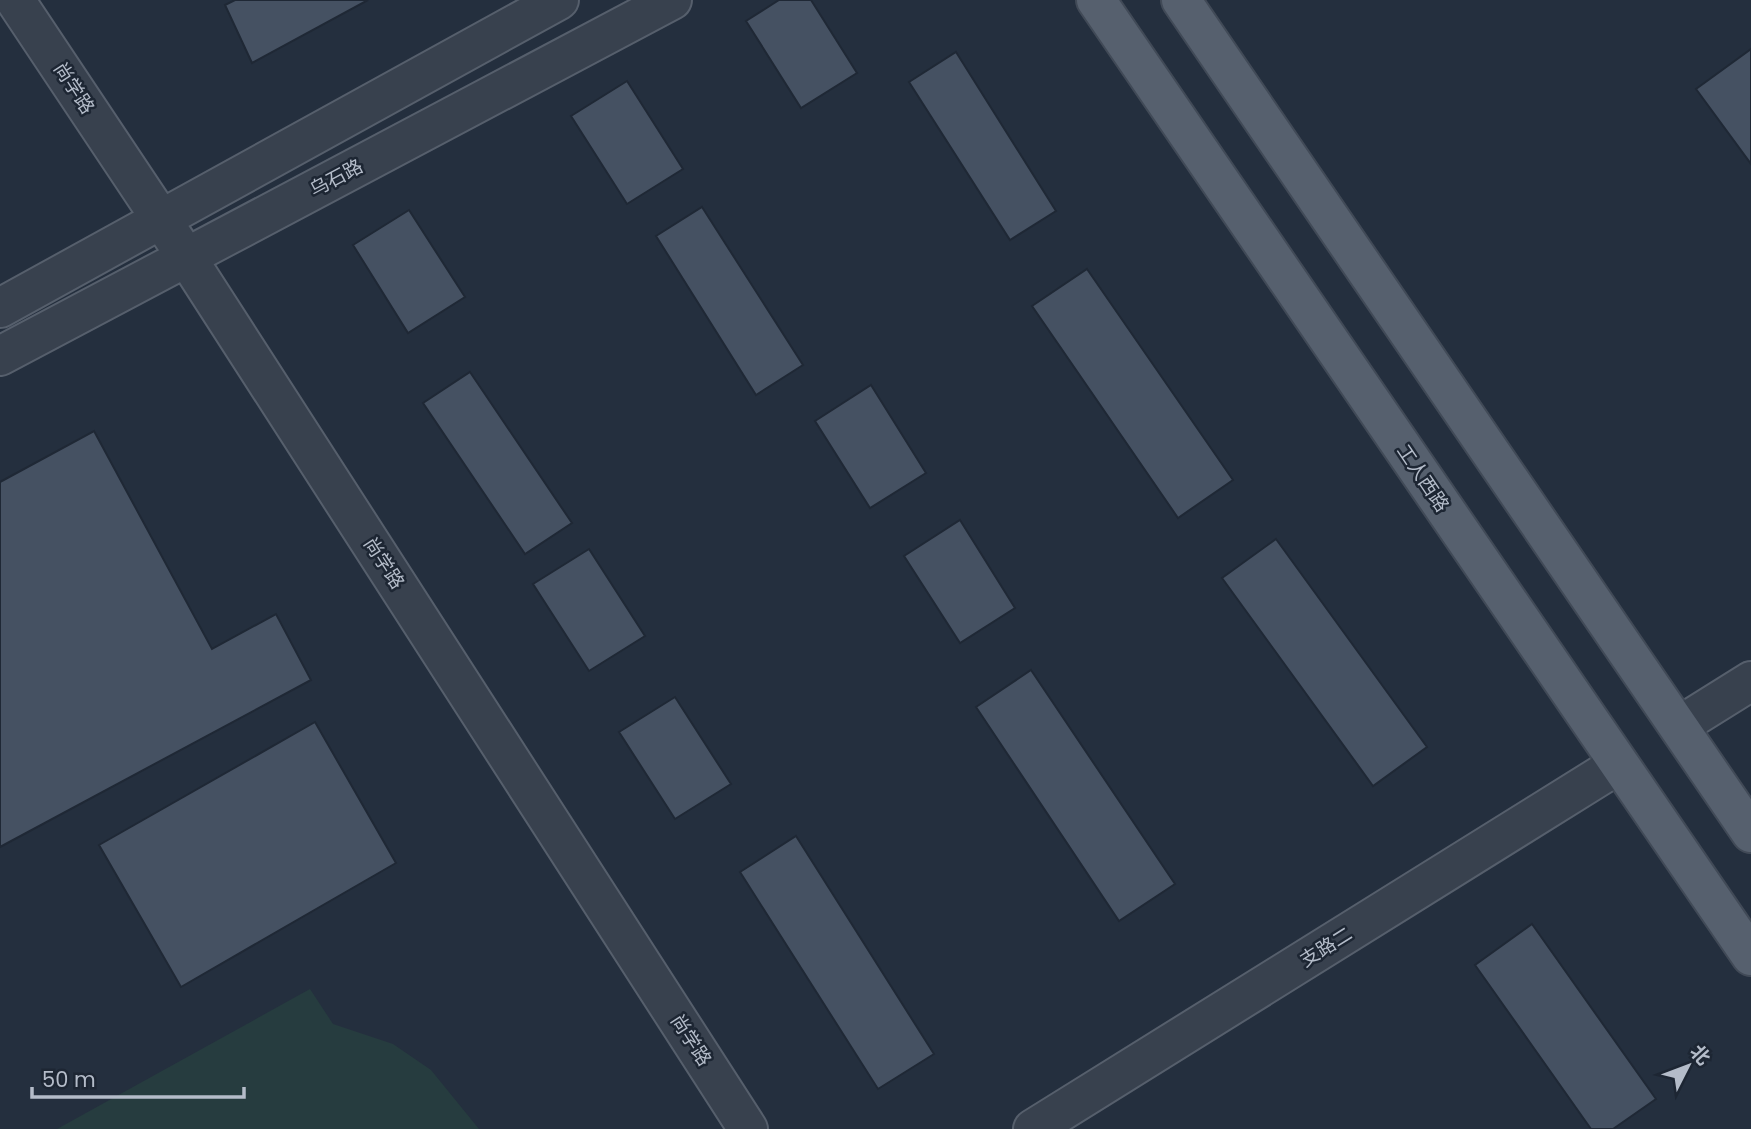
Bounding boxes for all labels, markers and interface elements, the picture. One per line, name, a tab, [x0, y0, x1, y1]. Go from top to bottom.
street label: 尚学路	[47, 57, 101, 119]
street label: 乌石路	[304, 153, 368, 203]
street label: 工人西路	[1391, 439, 1455, 517]
street label: 尚学路	[357, 532, 411, 594]
street label: 支路二	[1295, 920, 1357, 974]
street label: 尚学路	[664, 1009, 718, 1071]
north arrow	[1653, 1031, 1723, 1101]
text: 北	[1684, 1039, 1717, 1071]
scale bar	[32, 1056, 243, 1100]
text: 50 m	[42, 1065, 96, 1094]

